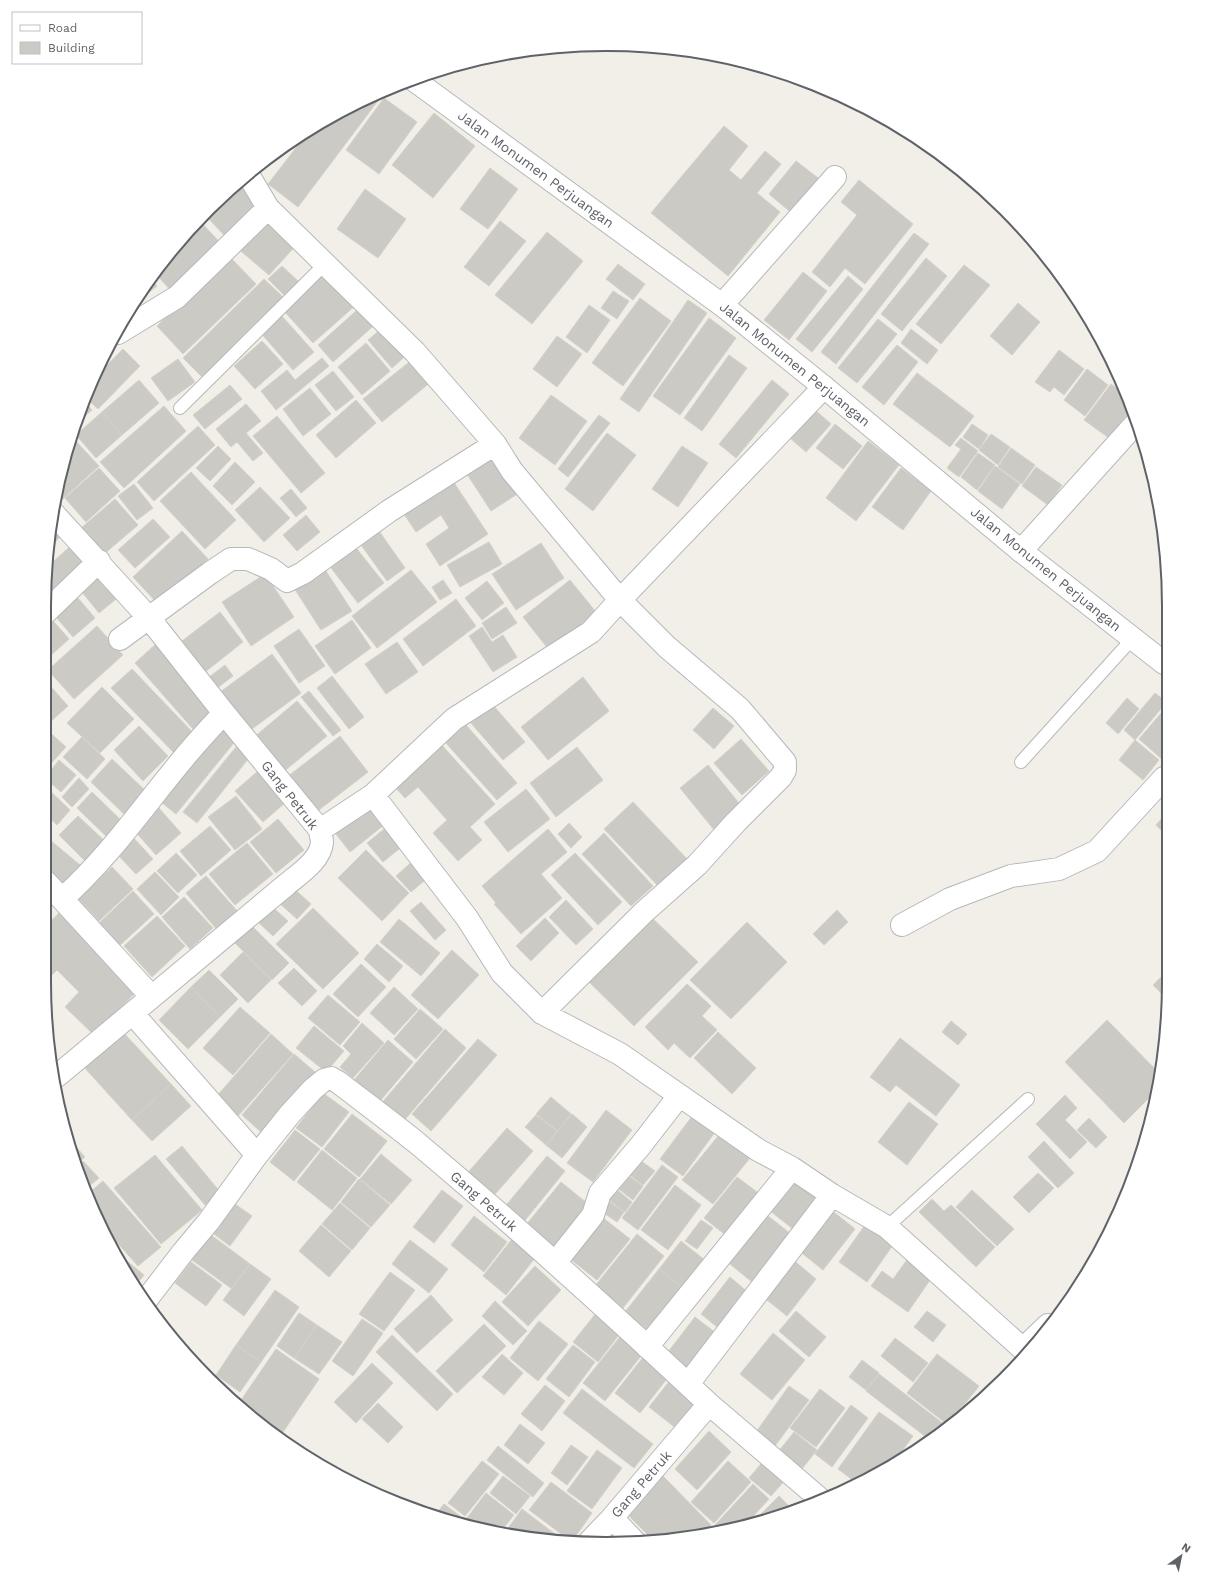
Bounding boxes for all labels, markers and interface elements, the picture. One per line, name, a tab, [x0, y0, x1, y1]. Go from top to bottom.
legend	[12, 12, 142, 64]
text: Road	[48, 21, 77, 35]
text: Building	[48, 41, 95, 55]
street label: Jalan Monumen Perjuangan	[455, 107, 617, 231]
street label: Jalan Monumen Perjuangan	[717, 298, 873, 430]
street label: Jalan Monumen Perjuangan	[968, 503, 1124, 635]
street label: Gang Petruk	[258, 757, 322, 833]
street label: Gang Petruk	[447, 1168, 521, 1234]
street label: Gang Petruk	[608, 1447, 674, 1521]
north arrow	[1161, 1536, 1201, 1576]
text: N	[1179, 1540, 1193, 1556]

